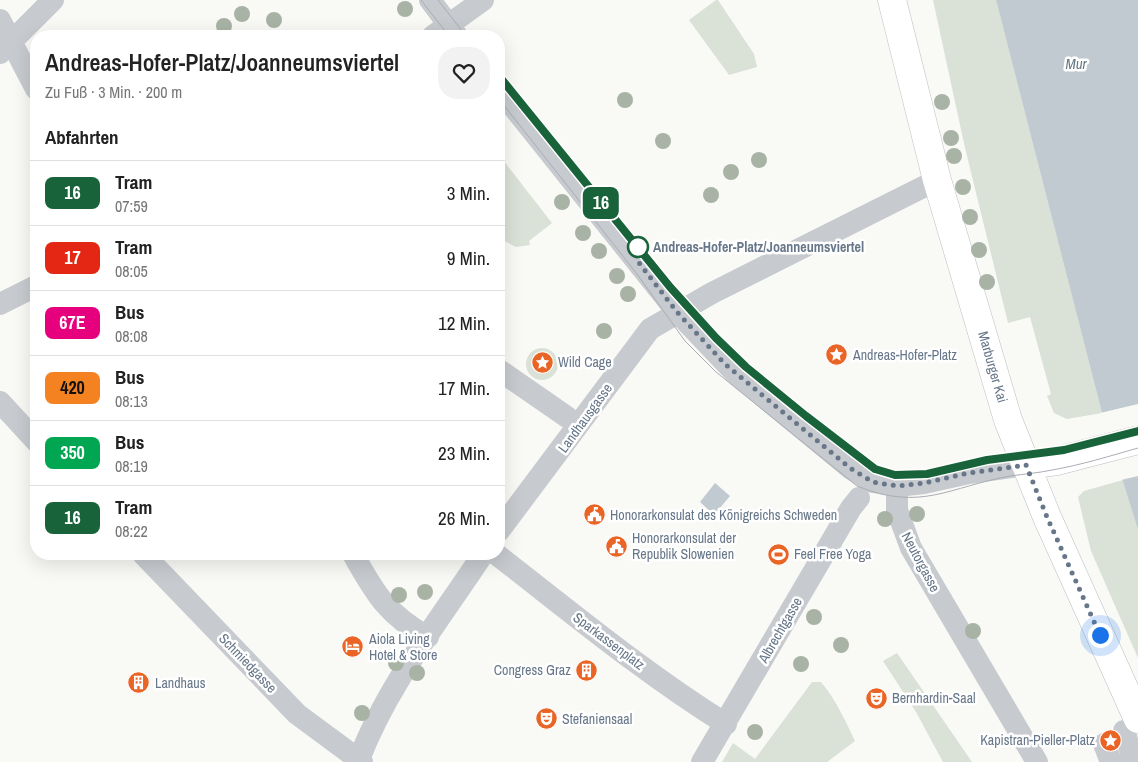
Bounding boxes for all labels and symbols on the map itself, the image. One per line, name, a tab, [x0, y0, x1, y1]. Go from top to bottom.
water label: Mur	[1065, 53, 1087, 74]
line badge: 16	[578, 187, 624, 219]
marker: Andreas-Hofer-Platz/Joanneumsviertel	[627, 236, 649, 258]
place label: Andreas-Hofer-Platz/Joanneumsviertel	[653, 238, 864, 256]
street label: Marburger Kai	[974, 329, 1012, 405]
place icon: Andreas-Hofer-Platz	[825, 343, 849, 367]
place label: Andreas-Hofer-Platz	[852, 346, 957, 364]
place icon: Wild Cage	[530, 350, 554, 374]
place label: Wild Cage	[558, 353, 612, 371]
street label: Landhausgasse	[554, 380, 616, 456]
public building icon: Honorarkonsulat des Königreichs Schweden	[582, 503, 606, 527]
place label: Honorarkonsulat des Königreichs Schweden	[610, 506, 837, 524]
place label: Honorarkonsulat der Republik Slowenien	[632, 529, 736, 563]
street label: Neutorgasse	[898, 529, 944, 595]
public building icon: Honorarkonsulat der Republik Slowenien	[604, 534, 628, 558]
sports icon: Feel Free Yoga	[766, 542, 790, 566]
place label: Feel Free Yoga	[794, 545, 872, 563]
street label: Albrechtgasse	[754, 594, 806, 667]
street label: Sparkassenplatz	[570, 608, 649, 674]
your location	[1088, 623, 1113, 648]
street label: Schmiedgasse	[215, 629, 281, 697]
place label: Aiola Living Hotel & Store	[368, 630, 437, 664]
hotel icon: Aiola Living Hotel & Store	[341, 635, 365, 659]
building icon: Congress Graz	[575, 658, 599, 682]
place label: Congress Graz	[494, 661, 571, 679]
building icon: Landhaus	[127, 671, 151, 695]
place label: Landhaus	[155, 674, 206, 692]
theatre icon: Bernhardin-Saal	[864, 686, 888, 710]
place label: Bernhardin-Saal	[892, 689, 976, 707]
theatre icon: Stefaniensaal	[534, 707, 558, 731]
place label: Stefaniensaal	[562, 710, 632, 728]
place icon: Kapistran-Pieller-Platz	[1099, 728, 1123, 752]
place label: Kapistran-Pieller-Platz	[980, 731, 1095, 749]

